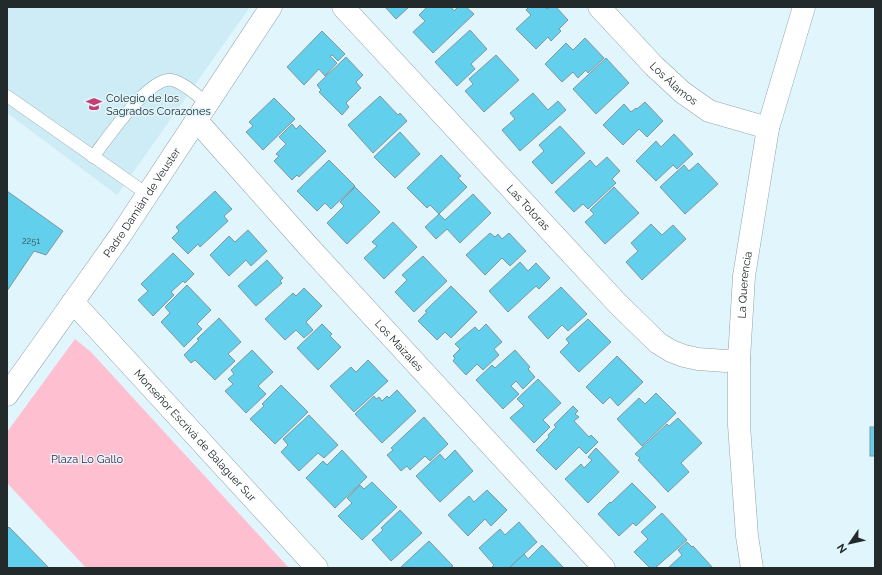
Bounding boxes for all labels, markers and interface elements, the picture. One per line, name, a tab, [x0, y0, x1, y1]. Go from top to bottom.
street label: Los Álamos	[647, 60, 700, 108]
place label: Colegio de los Sagrados Corazones	[106, 92, 211, 118]
school or university icon: Colegio de los Sagrados Corazones	[85, 95, 103, 113]
street label: Padre Damián de Veuster	[101, 145, 183, 260]
street label: Las Totoras	[504, 182, 552, 233]
house number: 2251	[22, 236, 40, 246]
street label: La Querencia	[735, 250, 755, 319]
street label: Los Maizales	[372, 317, 426, 374]
street label: Monseñor Escrivá de Balaguer Sur	[131, 367, 259, 504]
park label: Plaza Lo Gallo	[51, 453, 123, 466]
north arrow	[830, 523, 870, 563]
text: N	[834, 541, 850, 555]

